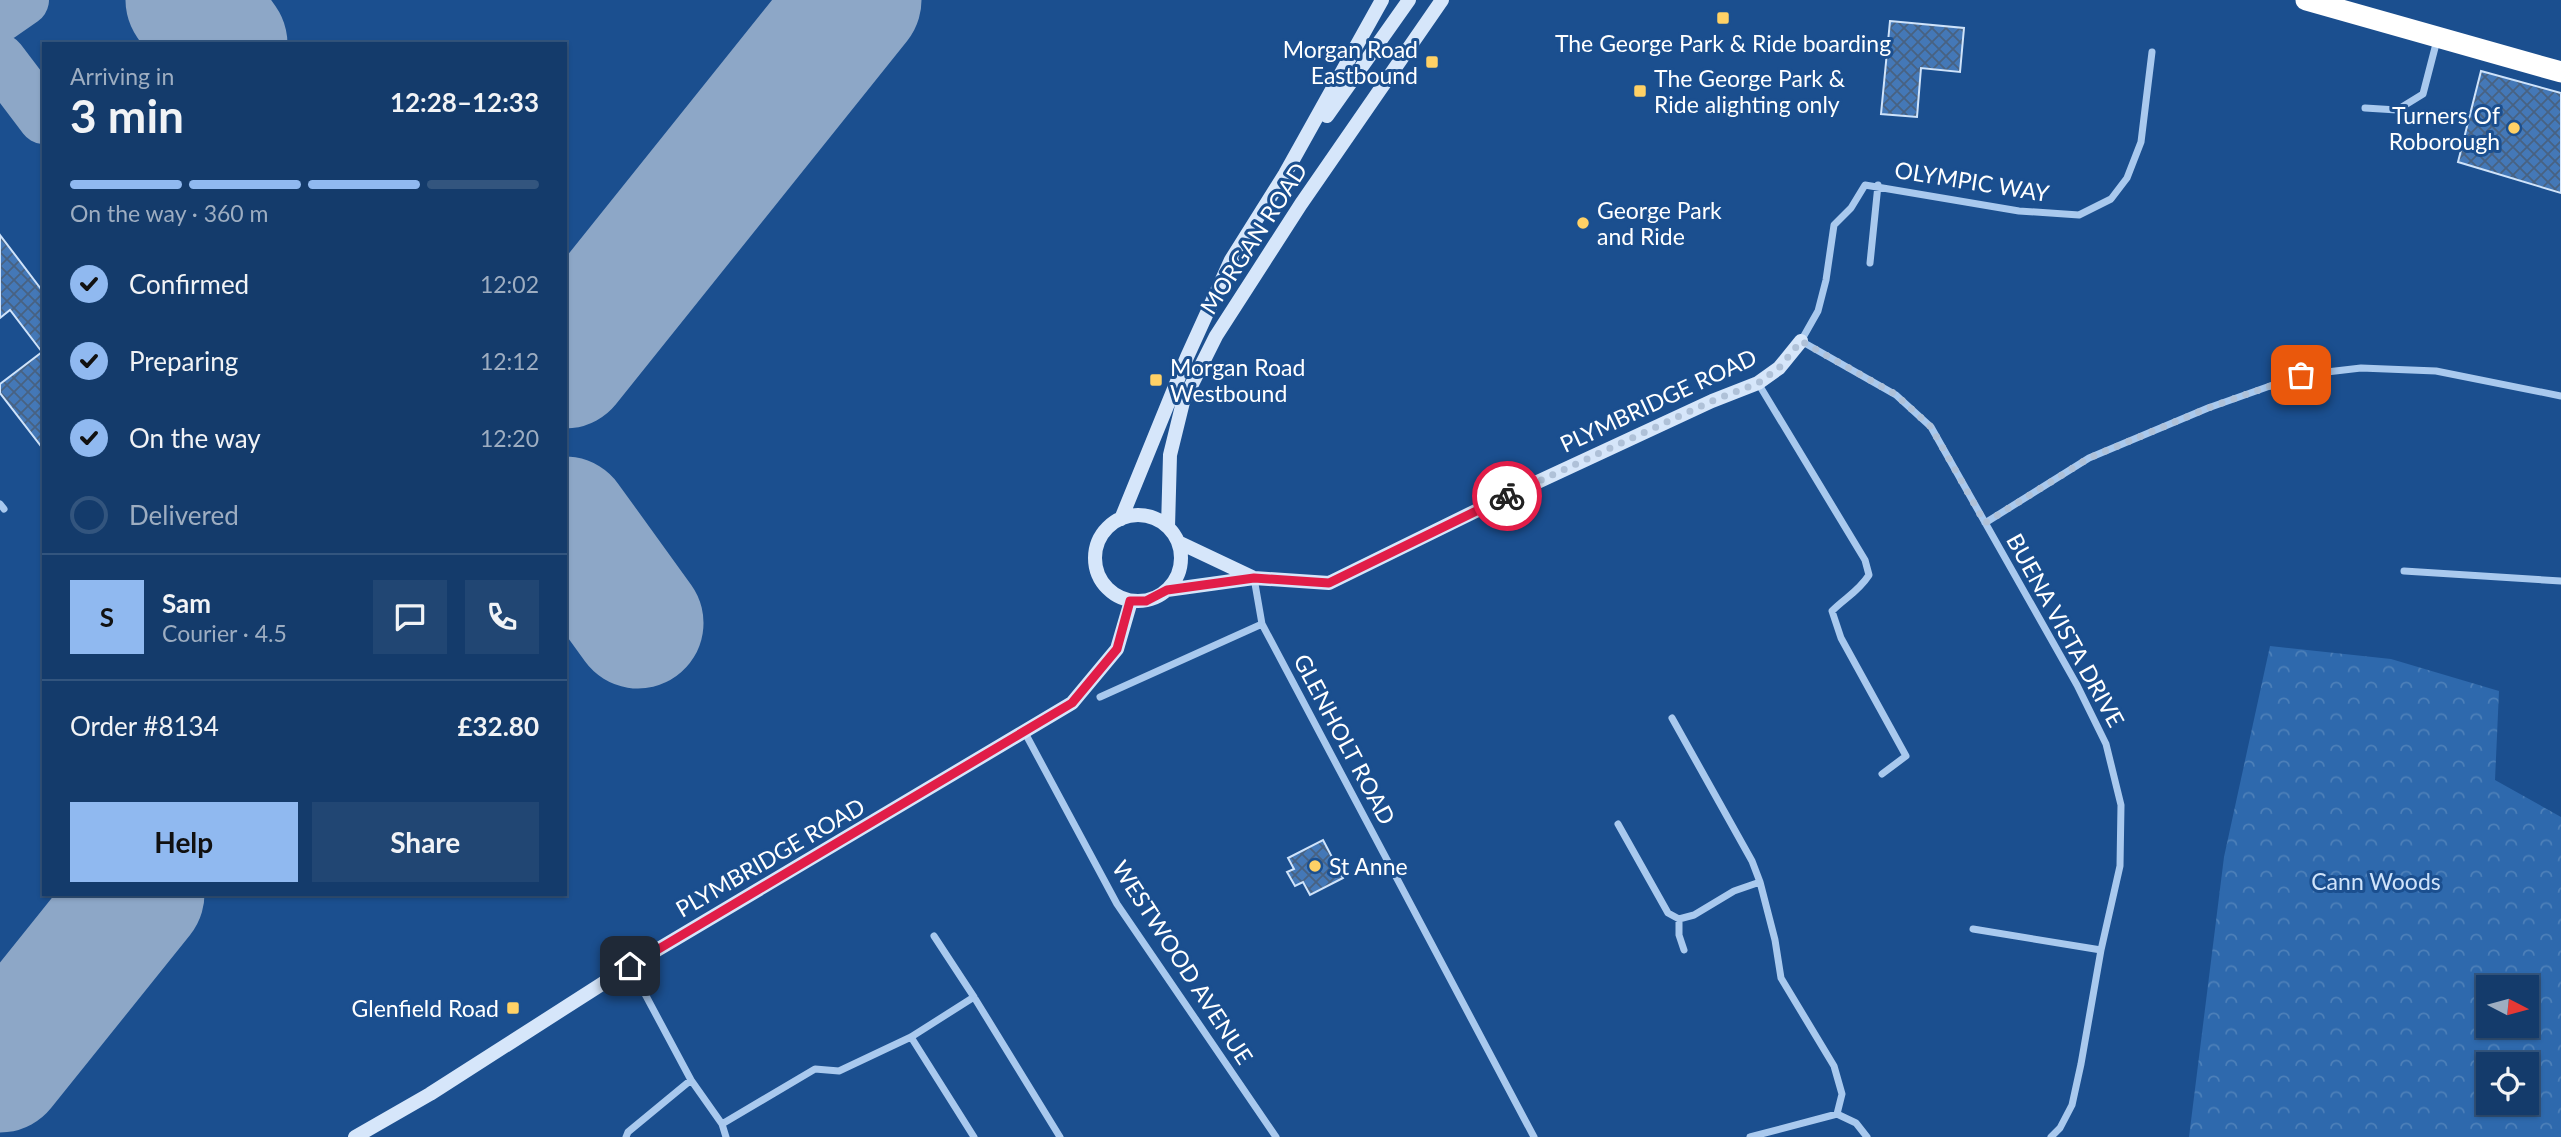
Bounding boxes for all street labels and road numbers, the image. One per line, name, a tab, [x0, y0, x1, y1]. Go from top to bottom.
street label: OLYMPIC WAY	[1893, 155, 2052, 207]
street label: MORGAN ROAD	[1194, 157, 1312, 319]
street label: PLYMBRIDGE ROAD	[1555, 342, 1761, 458]
street label: BUENA VISTA DRIVE	[2001, 528, 2131, 732]
street label: GLENHOLT ROAD	[1288, 649, 1402, 829]
street label: PLYMBRIDGE ROAD	[670, 791, 870, 923]
street label: WESTWOOD AVENUE	[1107, 855, 1259, 1069]

